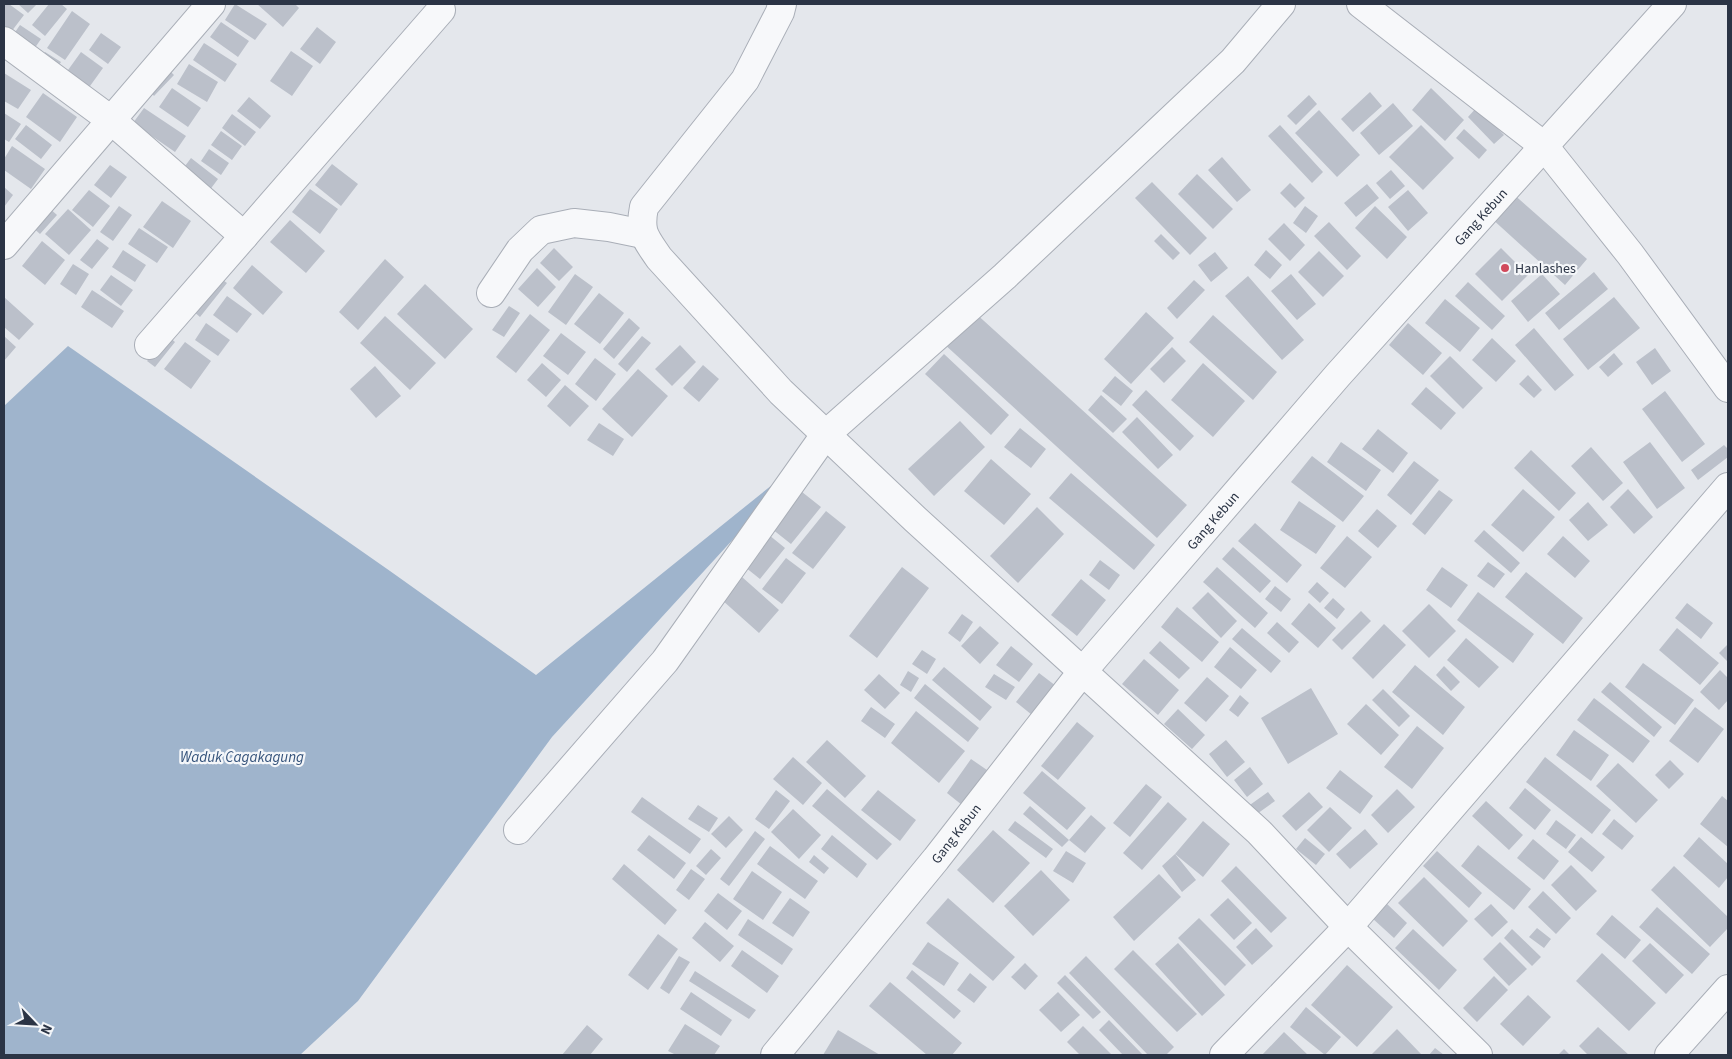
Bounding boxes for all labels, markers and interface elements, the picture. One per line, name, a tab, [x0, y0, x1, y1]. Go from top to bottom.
street label: Gang Kebun	[1450, 184, 1513, 251]
place label: Hanlashes	[1515, 259, 1576, 279]
marker: Hanlashes	[1499, 262, 1511, 274]
street label: Gang Kebun	[1183, 488, 1244, 555]
water label: Waduk Cagakagung	[180, 747, 304, 768]
street label: Gang Kebun	[927, 800, 987, 868]
north arrow	[10, 999, 60, 1049]
text: N	[35, 1021, 57, 1038]

